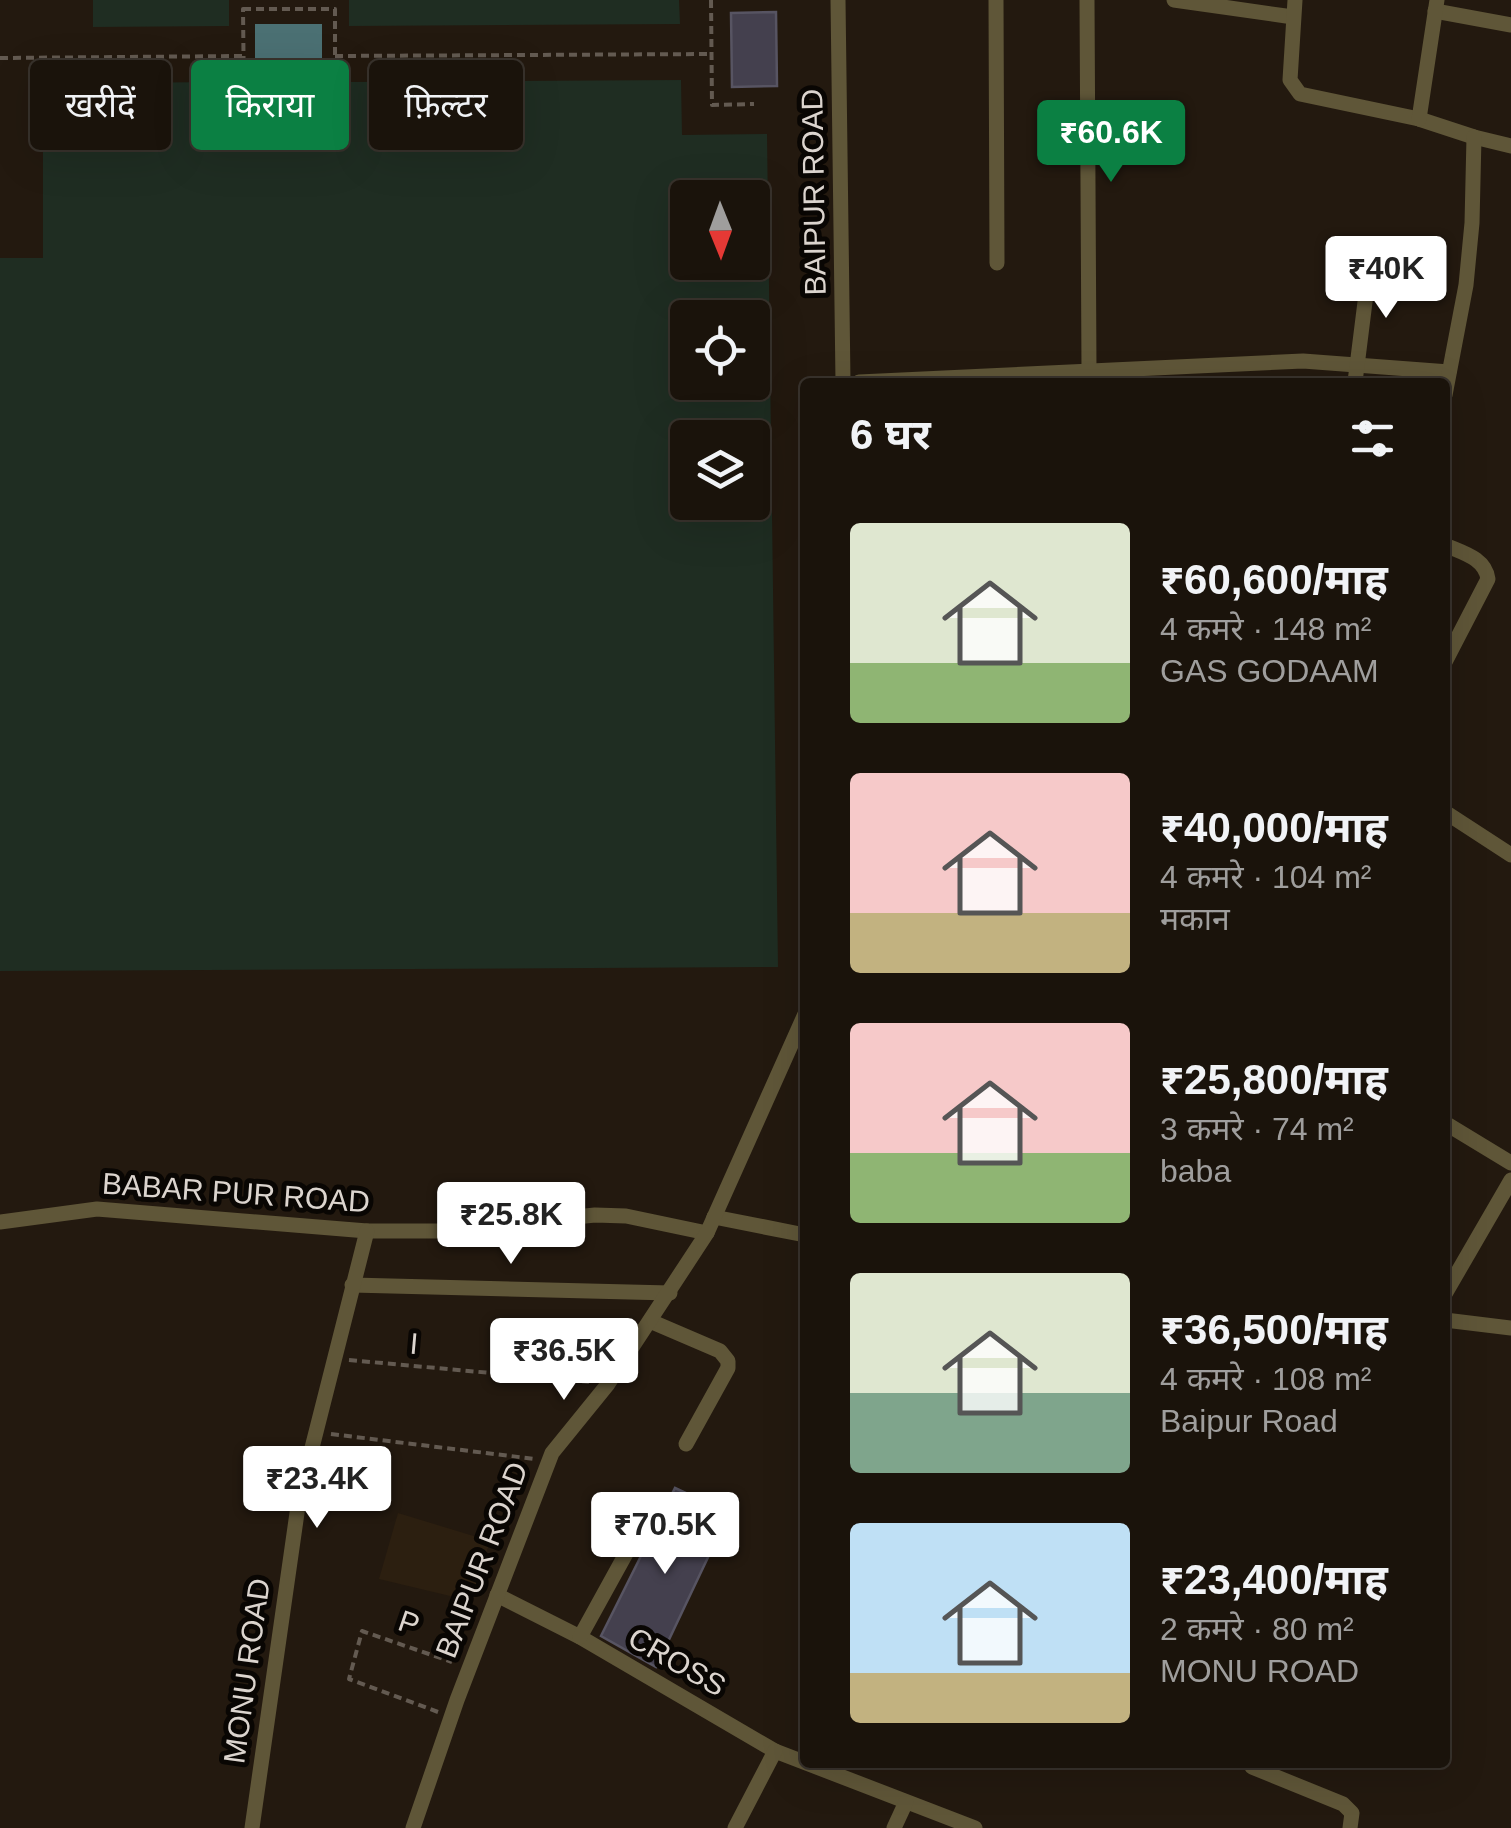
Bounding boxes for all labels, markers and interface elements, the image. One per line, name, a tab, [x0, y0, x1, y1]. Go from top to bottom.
chip: खरीदें	[30, 60, 171, 150]
chip: किराया	[191, 60, 349, 150]
chip: फ़िल्टर	[369, 60, 523, 150]
street label: BAIPUR ROAD	[795, 88, 832, 296]
pin: ₹60.6K	[1030, 100, 1192, 185]
text: ₹60.6K	[1059, 114, 1163, 150]
north arrow	[670, 180, 770, 280]
map controls	[670, 180, 770, 520]
pin: ₹40K	[1327, 236, 1445, 321]
text: ₹40K	[1347, 250, 1425, 286]
button: locate	[670, 300, 770, 400]
text: 6 घर	[850, 411, 931, 458]
icon: filters	[1345, 411, 1400, 466]
button: layers	[670, 420, 770, 520]
text: ₹60,600/माह	[1160, 556, 1388, 603]
icon: home	[930, 563, 1050, 683]
text: 4 कमरे · 148 m²	[1160, 611, 1372, 647]
text: GAS GODAAM	[1160, 653, 1379, 689]
text: ₹40,000/माह	[1160, 804, 1388, 851]
icon: home	[930, 813, 1050, 933]
text: 4 कमरे · 104 m²	[1160, 859, 1372, 895]
text: मकान	[1160, 901, 1230, 937]
text: ₹25,800/माह	[1160, 1056, 1388, 1103]
icon: home	[930, 1063, 1050, 1183]
text: 3 कमरे · 74 m²	[1160, 1111, 1354, 1147]
text: baba	[1160, 1153, 1231, 1189]
street label: BABAR PUR ROAD	[101, 1167, 371, 1218]
pin: ₹25.8K	[430, 1182, 592, 1267]
text: ₹25.8K	[459, 1196, 563, 1232]
text: ₹36,500/माह	[1160, 1306, 1388, 1353]
icon: home	[930, 1313, 1050, 1433]
pin: ₹36.5K	[483, 1318, 645, 1403]
street label: I	[408, 1327, 420, 1360]
text: ₹36.5K	[512, 1332, 616, 1368]
text: 4 कमरे · 108 m²	[1160, 1361, 1372, 1397]
text: Baipur Road	[1160, 1403, 1338, 1439]
pin: ₹23.4K	[236, 1446, 398, 1531]
street label: BAIPUR ROAD	[429, 1457, 534, 1662]
text: ₹23.4K	[265, 1460, 369, 1496]
pin: ₹70.5K	[584, 1492, 746, 1577]
text: ₹70.5K	[613, 1506, 717, 1542]
text: ₹23,400/माह	[1160, 1556, 1388, 1603]
icon: home	[930, 1563, 1050, 1683]
street label: MONU ROAD	[217, 1576, 276, 1766]
street label: P	[394, 1604, 424, 1641]
text: 2 कमरे · 80 m²	[1160, 1611, 1354, 1647]
street label: CROSS	[623, 1621, 732, 1703]
text: MONU ROAD	[1160, 1653, 1359, 1689]

